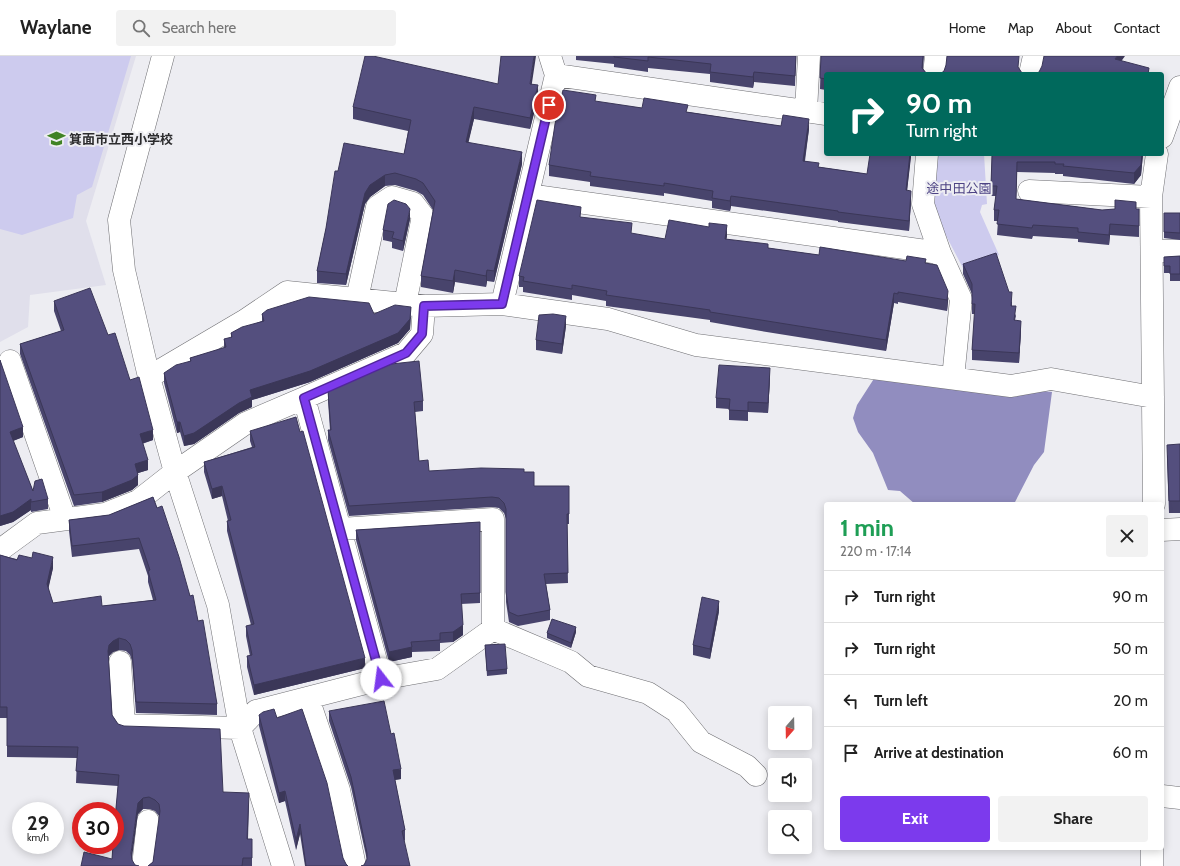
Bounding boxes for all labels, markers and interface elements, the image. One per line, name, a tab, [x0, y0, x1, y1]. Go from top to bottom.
search box	[116, 10, 396, 46]
text: Waylane	[20, 16, 92, 39]
icon: search	[130, 17, 152, 39]
text: Search here	[162, 19, 236, 37]
text: Home	[949, 19, 986, 37]
text: Map	[1008, 19, 1033, 37]
text: About	[1055, 19, 1092, 37]
text: Contact	[1114, 19, 1160, 37]
text: 90 m	[906, 86, 972, 120]
pin	[532, 88, 566, 122]
icon: right	[840, 88, 892, 140]
icon: arrive	[538, 94, 560, 116]
text: Turn right	[906, 120, 977, 142]
school or university icon: 箕面市立西小学校	[46, 129, 66, 149]
place label: 箕面市立西小学校	[69, 131, 173, 147]
park label: 途中田公園	[926, 180, 992, 196]
text: 1 min	[840, 513, 894, 542]
button: close	[1106, 515, 1148, 557]
text: 220 m · 17:14	[840, 543, 911, 559]
icon: right	[840, 586, 862, 608]
text: Turn right	[874, 588, 935, 606]
text: 90 m	[1112, 588, 1148, 606]
icon: right	[840, 638, 862, 660]
text: Turn right	[874, 640, 935, 658]
text: 50 m	[1113, 640, 1148, 658]
position arrow	[360, 658, 402, 700]
icon: left	[840, 690, 862, 712]
text: Turn left	[874, 692, 928, 710]
text: 20 m	[1113, 692, 1148, 710]
north arrow	[768, 706, 812, 750]
map controls	[768, 706, 812, 854]
icon: arrive	[840, 742, 862, 764]
text: Arrive at destination	[874, 744, 1004, 762]
text: 60 m	[1112, 744, 1148, 762]
button: sound	[768, 758, 812, 802]
button: Exit	[840, 796, 990, 842]
button: Share	[998, 796, 1148, 842]
speed limit sign: 30	[72, 802, 124, 854]
button: search	[768, 810, 812, 854]
text: 29	[27, 811, 49, 835]
text: km/h	[27, 831, 49, 844]

